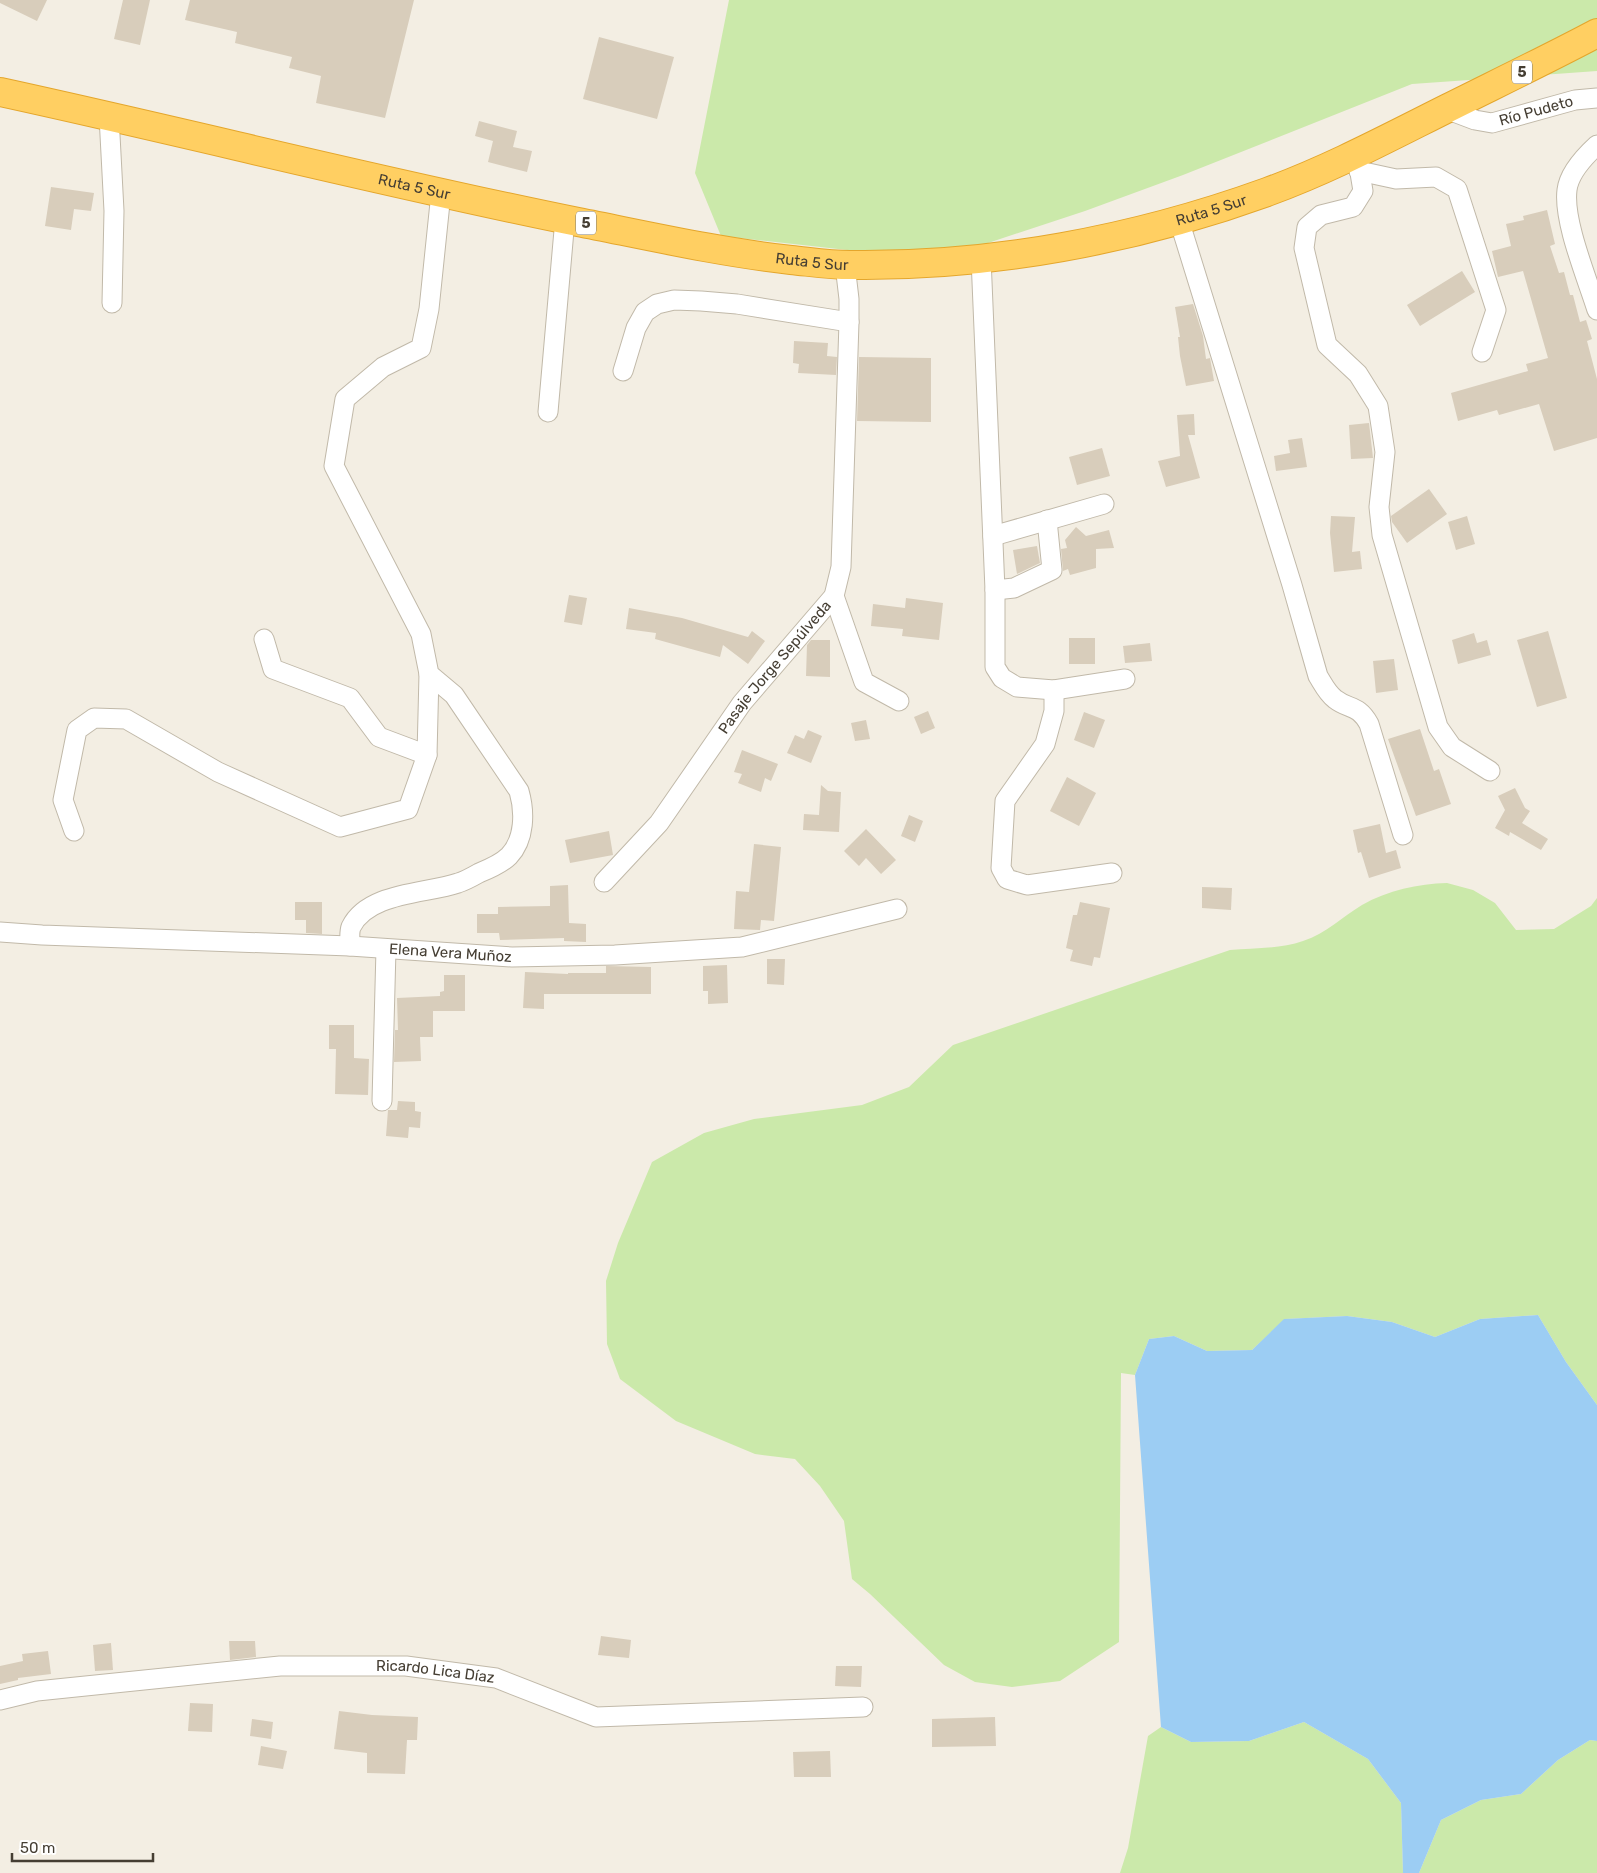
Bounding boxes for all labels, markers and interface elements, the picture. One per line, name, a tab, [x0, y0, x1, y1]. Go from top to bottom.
road number: 5	[1512, 61, 1532, 84]
street label: Río Pudeto	[1497, 92, 1575, 130]
street label: Ruta 5 Sur	[376, 170, 452, 204]
street label: Ruta 5 Sur	[1174, 191, 1249, 230]
road number: 5	[576, 212, 596, 234]
street label: Ruta 5 Sur	[774, 249, 849, 274]
street label: Pasaje Jorge Sepúlveda	[714, 597, 835, 737]
street label: Elena Vera Muñoz	[388, 940, 513, 966]
street label: Ricardo Lica Díaz	[376, 1657, 496, 1687]
scale bar	[12, 1830, 154, 1862]
text: 50 m	[20, 1839, 55, 1857]

